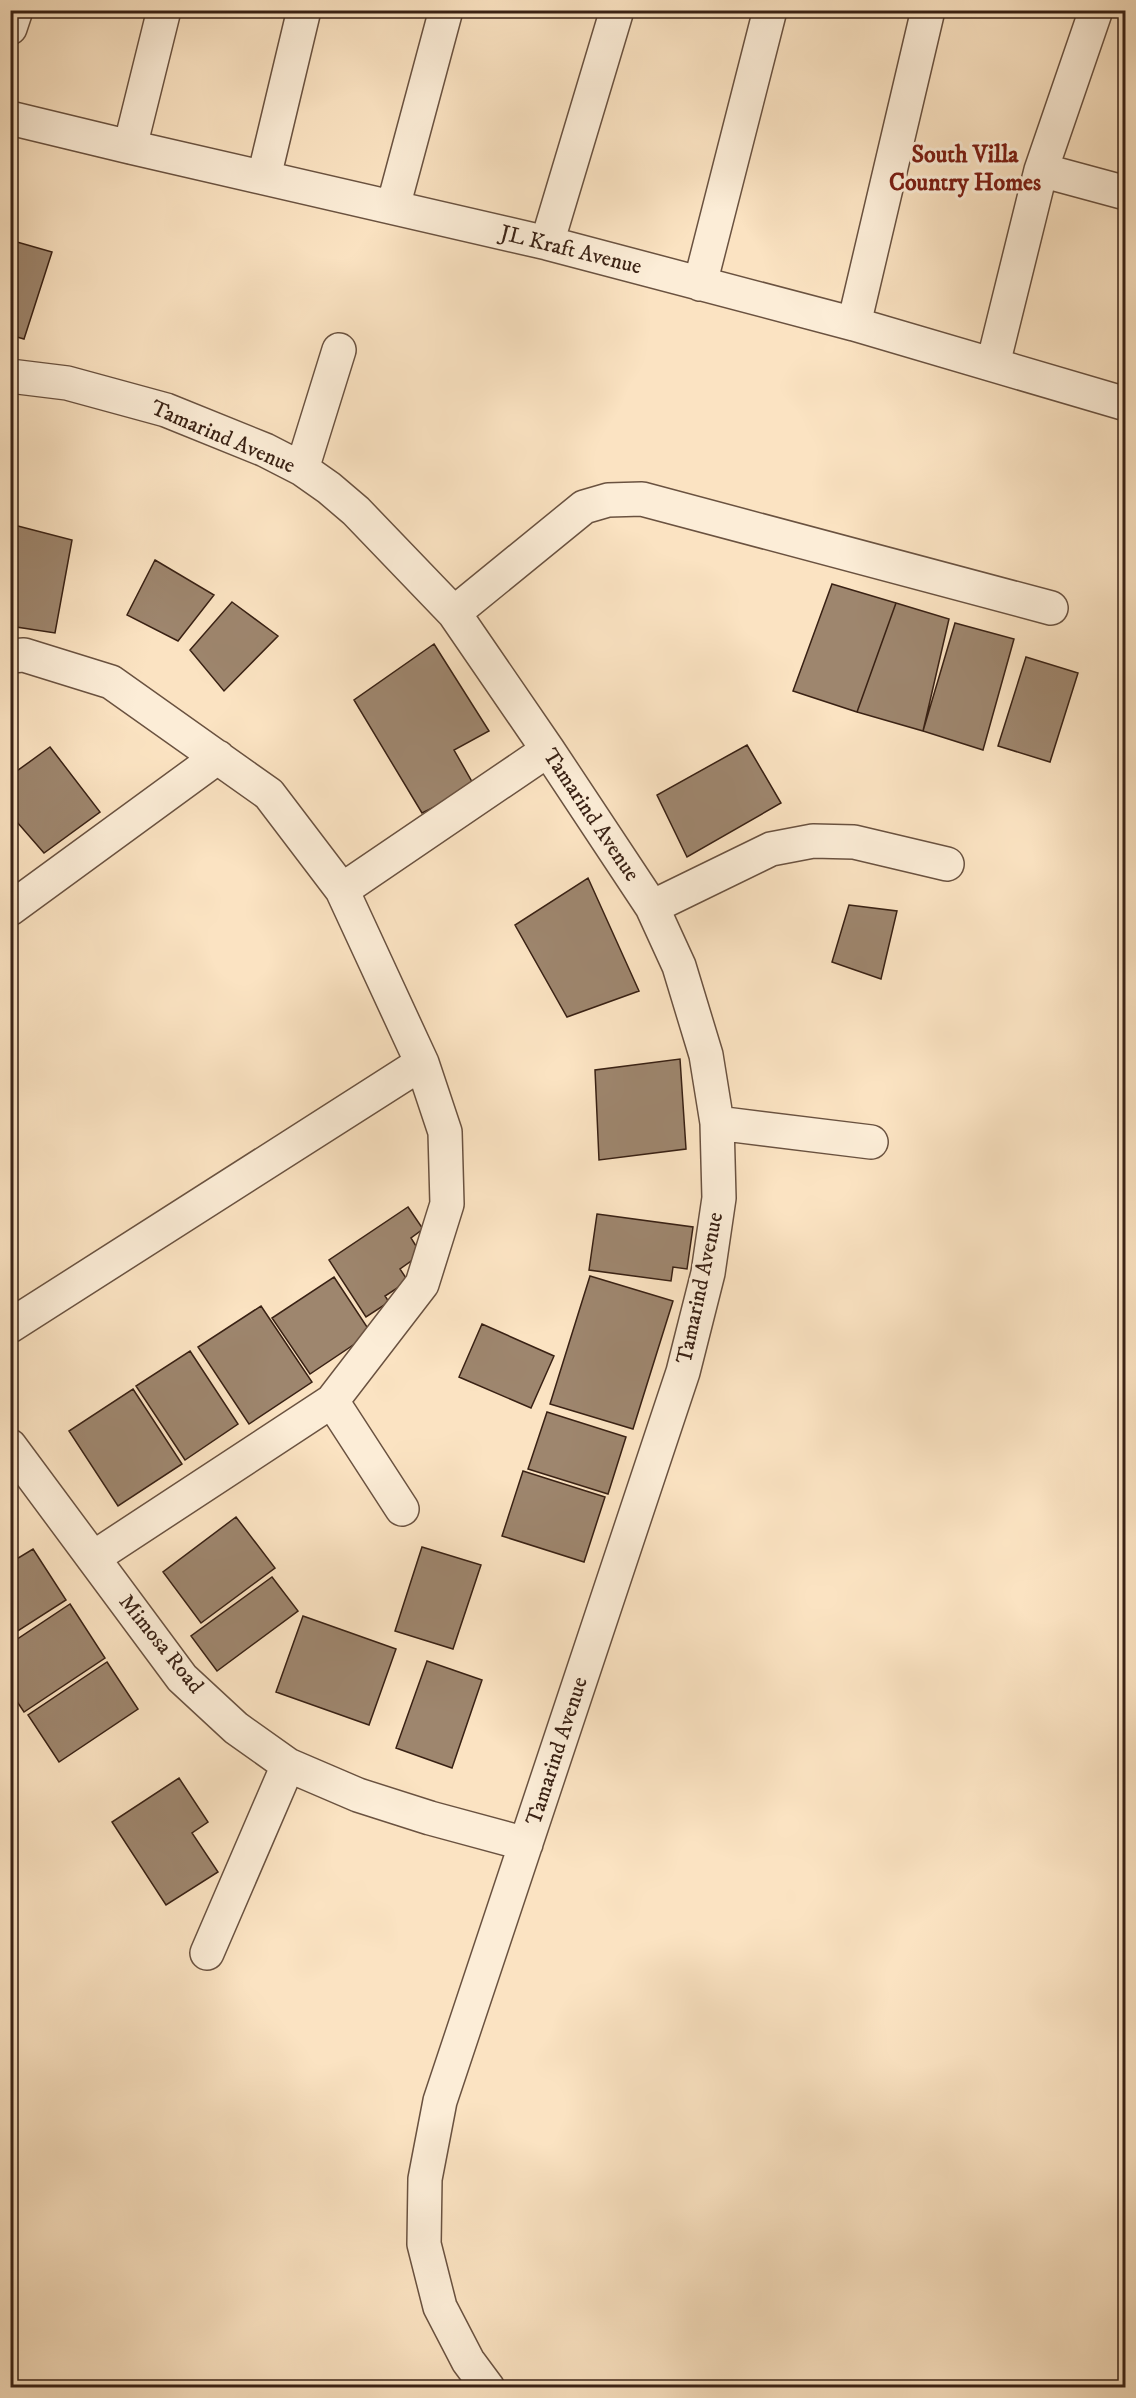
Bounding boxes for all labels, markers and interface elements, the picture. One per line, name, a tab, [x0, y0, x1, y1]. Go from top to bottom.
district label: South Villa Country Homes	[889, 140, 1041, 198]
street label: JL Kraft Avenue	[496, 219, 644, 281]
street label: Tamarind Avenue	[147, 394, 299, 480]
street label: Tamarind Avenue	[537, 743, 645, 887]
street label: Tamarind Avenue	[671, 1210, 729, 1366]
street label: Mimosa Road	[113, 1589, 209, 1699]
street label: Tamarind Avenue	[520, 1673, 594, 1829]

